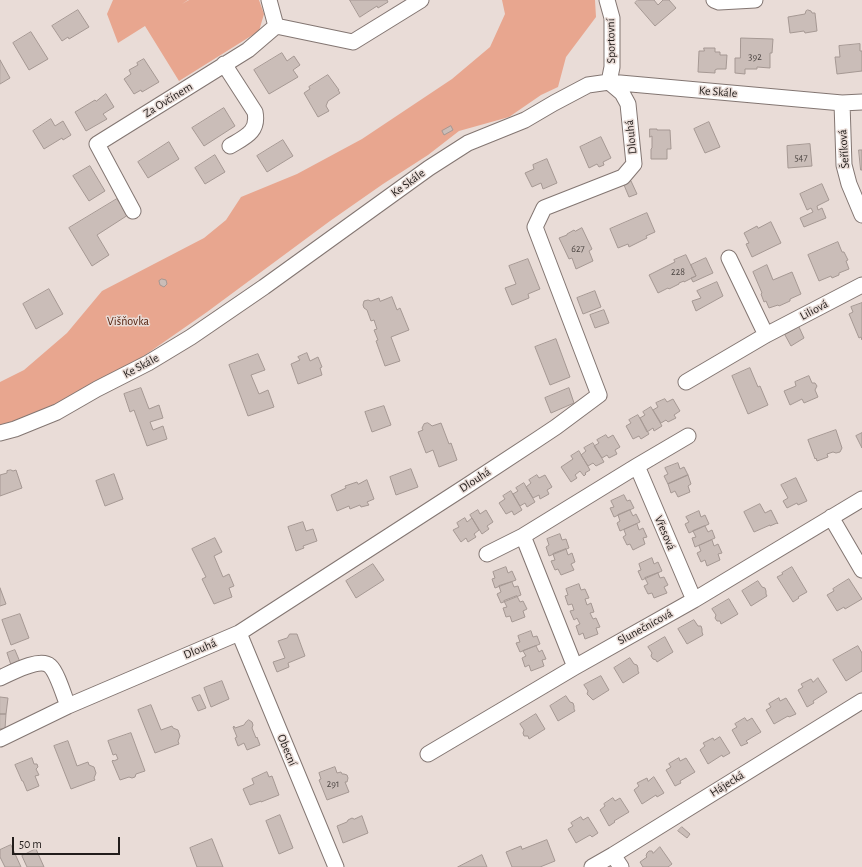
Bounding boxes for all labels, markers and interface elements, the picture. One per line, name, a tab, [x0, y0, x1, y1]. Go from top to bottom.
street label: Sportovní	[603, 18, 619, 64]
house number: 392	[748, 51, 762, 63]
street label: Za Ovčínem	[141, 79, 195, 121]
street label: Ke Skále	[698, 83, 738, 101]
street label: Dlouhá	[622, 119, 640, 155]
street label: Šeříková	[835, 129, 853, 169]
house number: 547	[794, 152, 808, 164]
street label: Ke Skále	[388, 166, 428, 200]
house number: 627	[571, 243, 585, 255]
house number: 228	[671, 266, 685, 278]
street label: Liliová	[797, 297, 831, 323]
park label: Višňovka	[107, 314, 149, 328]
street label: Ke Skále	[121, 351, 161, 381]
street label: Dlouhá	[457, 465, 493, 495]
street label: Vřesová	[651, 514, 679, 552]
street label: Slunečnicová	[615, 606, 675, 648]
street label: Dlouhá	[181, 636, 219, 662]
street label: Obecní	[274, 732, 300, 768]
street label: Hájecká	[707, 768, 747, 800]
house number: 291	[327, 778, 339, 790]
scale bar	[14, 829, 122, 855]
text: 50 m	[19, 838, 42, 850]

